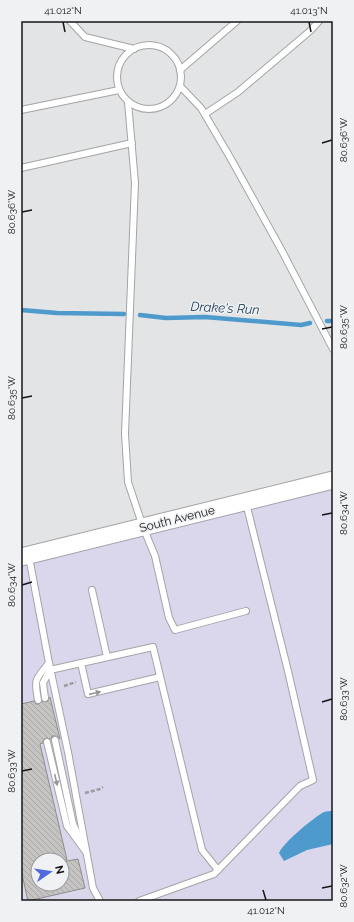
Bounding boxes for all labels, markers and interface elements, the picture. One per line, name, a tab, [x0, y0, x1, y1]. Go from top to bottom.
text: 41.012°N	[44, 5, 82, 16]
text: 41.013°N	[290, 5, 328, 16]
text: 80.636°W	[338, 117, 349, 162]
text: 80.636°W	[6, 189, 17, 234]
water label: Drake's Run	[190, 299, 260, 317]
text: 80.635°W	[338, 305, 349, 349]
text: 80.635°W	[6, 376, 17, 420]
text: 80.634°W	[338, 491, 349, 535]
street label: South Avenue	[138, 503, 216, 535]
text: 80.634°W	[6, 563, 17, 607]
text: 80.633°W	[338, 677, 349, 721]
one-way arrow	[89, 689, 101, 695]
text: 80.633°W	[6, 749, 17, 793]
one-way arrow	[54, 774, 60, 786]
north arrow	[30, 852, 70, 892]
text: N	[52, 864, 67, 875]
text: 80.632°W	[338, 864, 349, 908]
text: 41.012°N	[247, 905, 285, 916]

